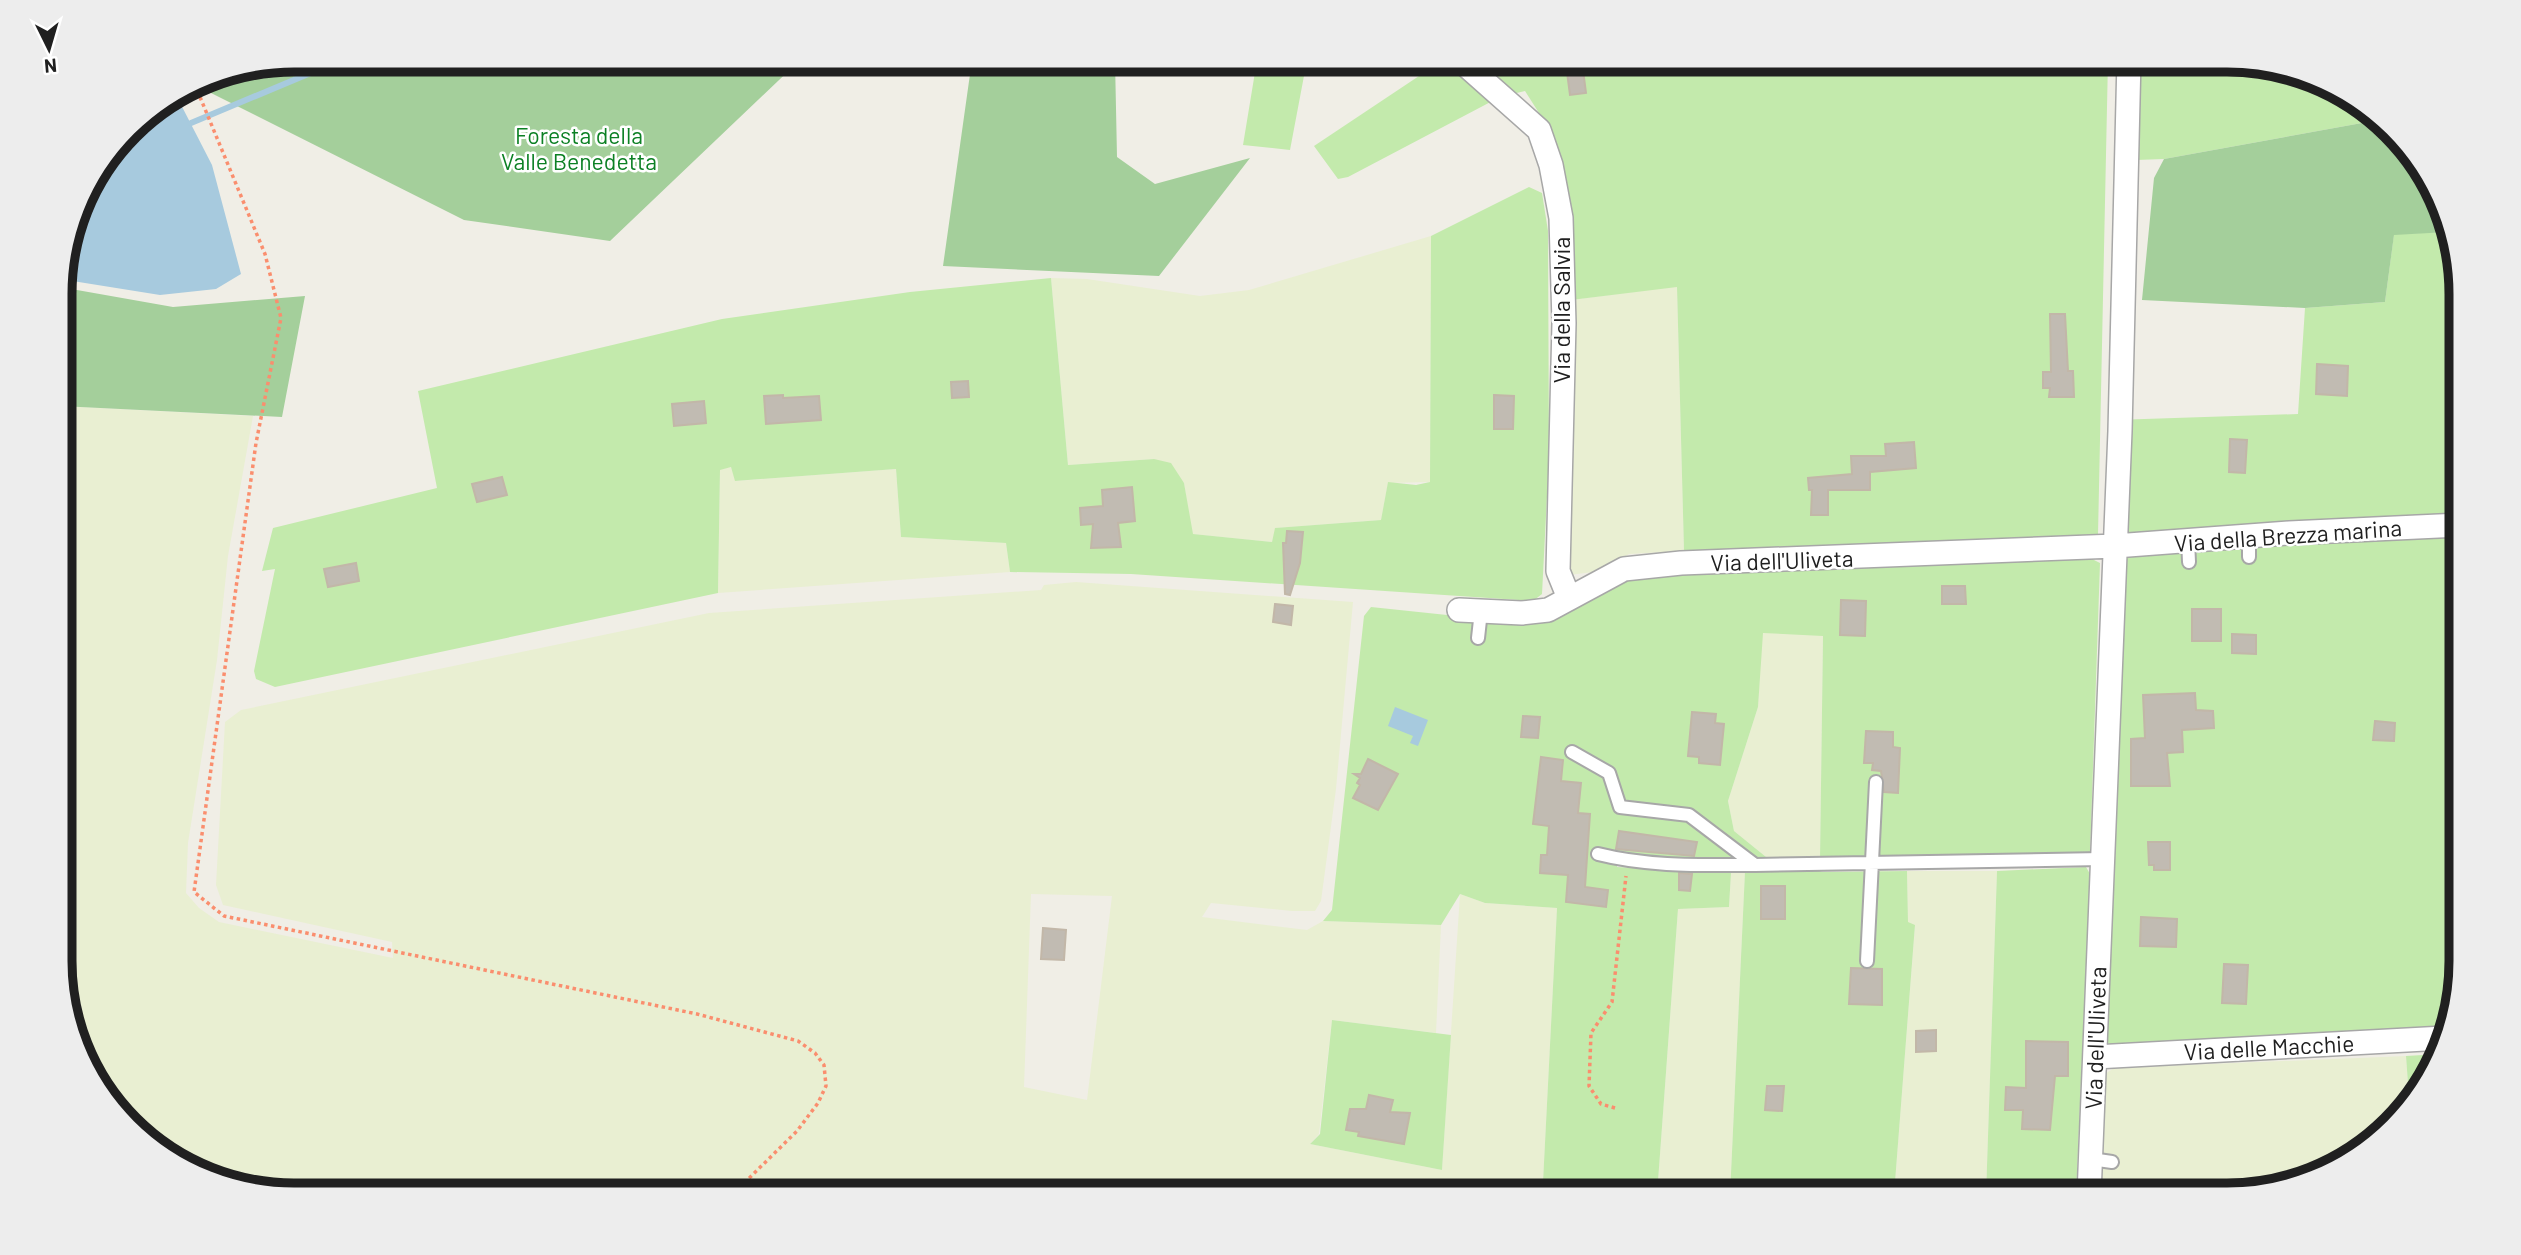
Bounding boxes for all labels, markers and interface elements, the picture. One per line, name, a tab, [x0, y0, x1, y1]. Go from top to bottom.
north arrow	[14, 14, 84, 84]
text: N	[43, 54, 58, 78]
park label: Foresta della Valle Benedetta	[501, 121, 657, 175]
street label: Via della Salvia	[1547, 237, 1575, 383]
street label: Via della Brezza marina	[2173, 513, 2403, 557]
street label: Via dell'Uliveta	[1710, 544, 1854, 576]
street label: Via dell'Uliveta	[2079, 966, 2111, 1110]
street label: Via delle Macchie	[2183, 1029, 2355, 1065]

